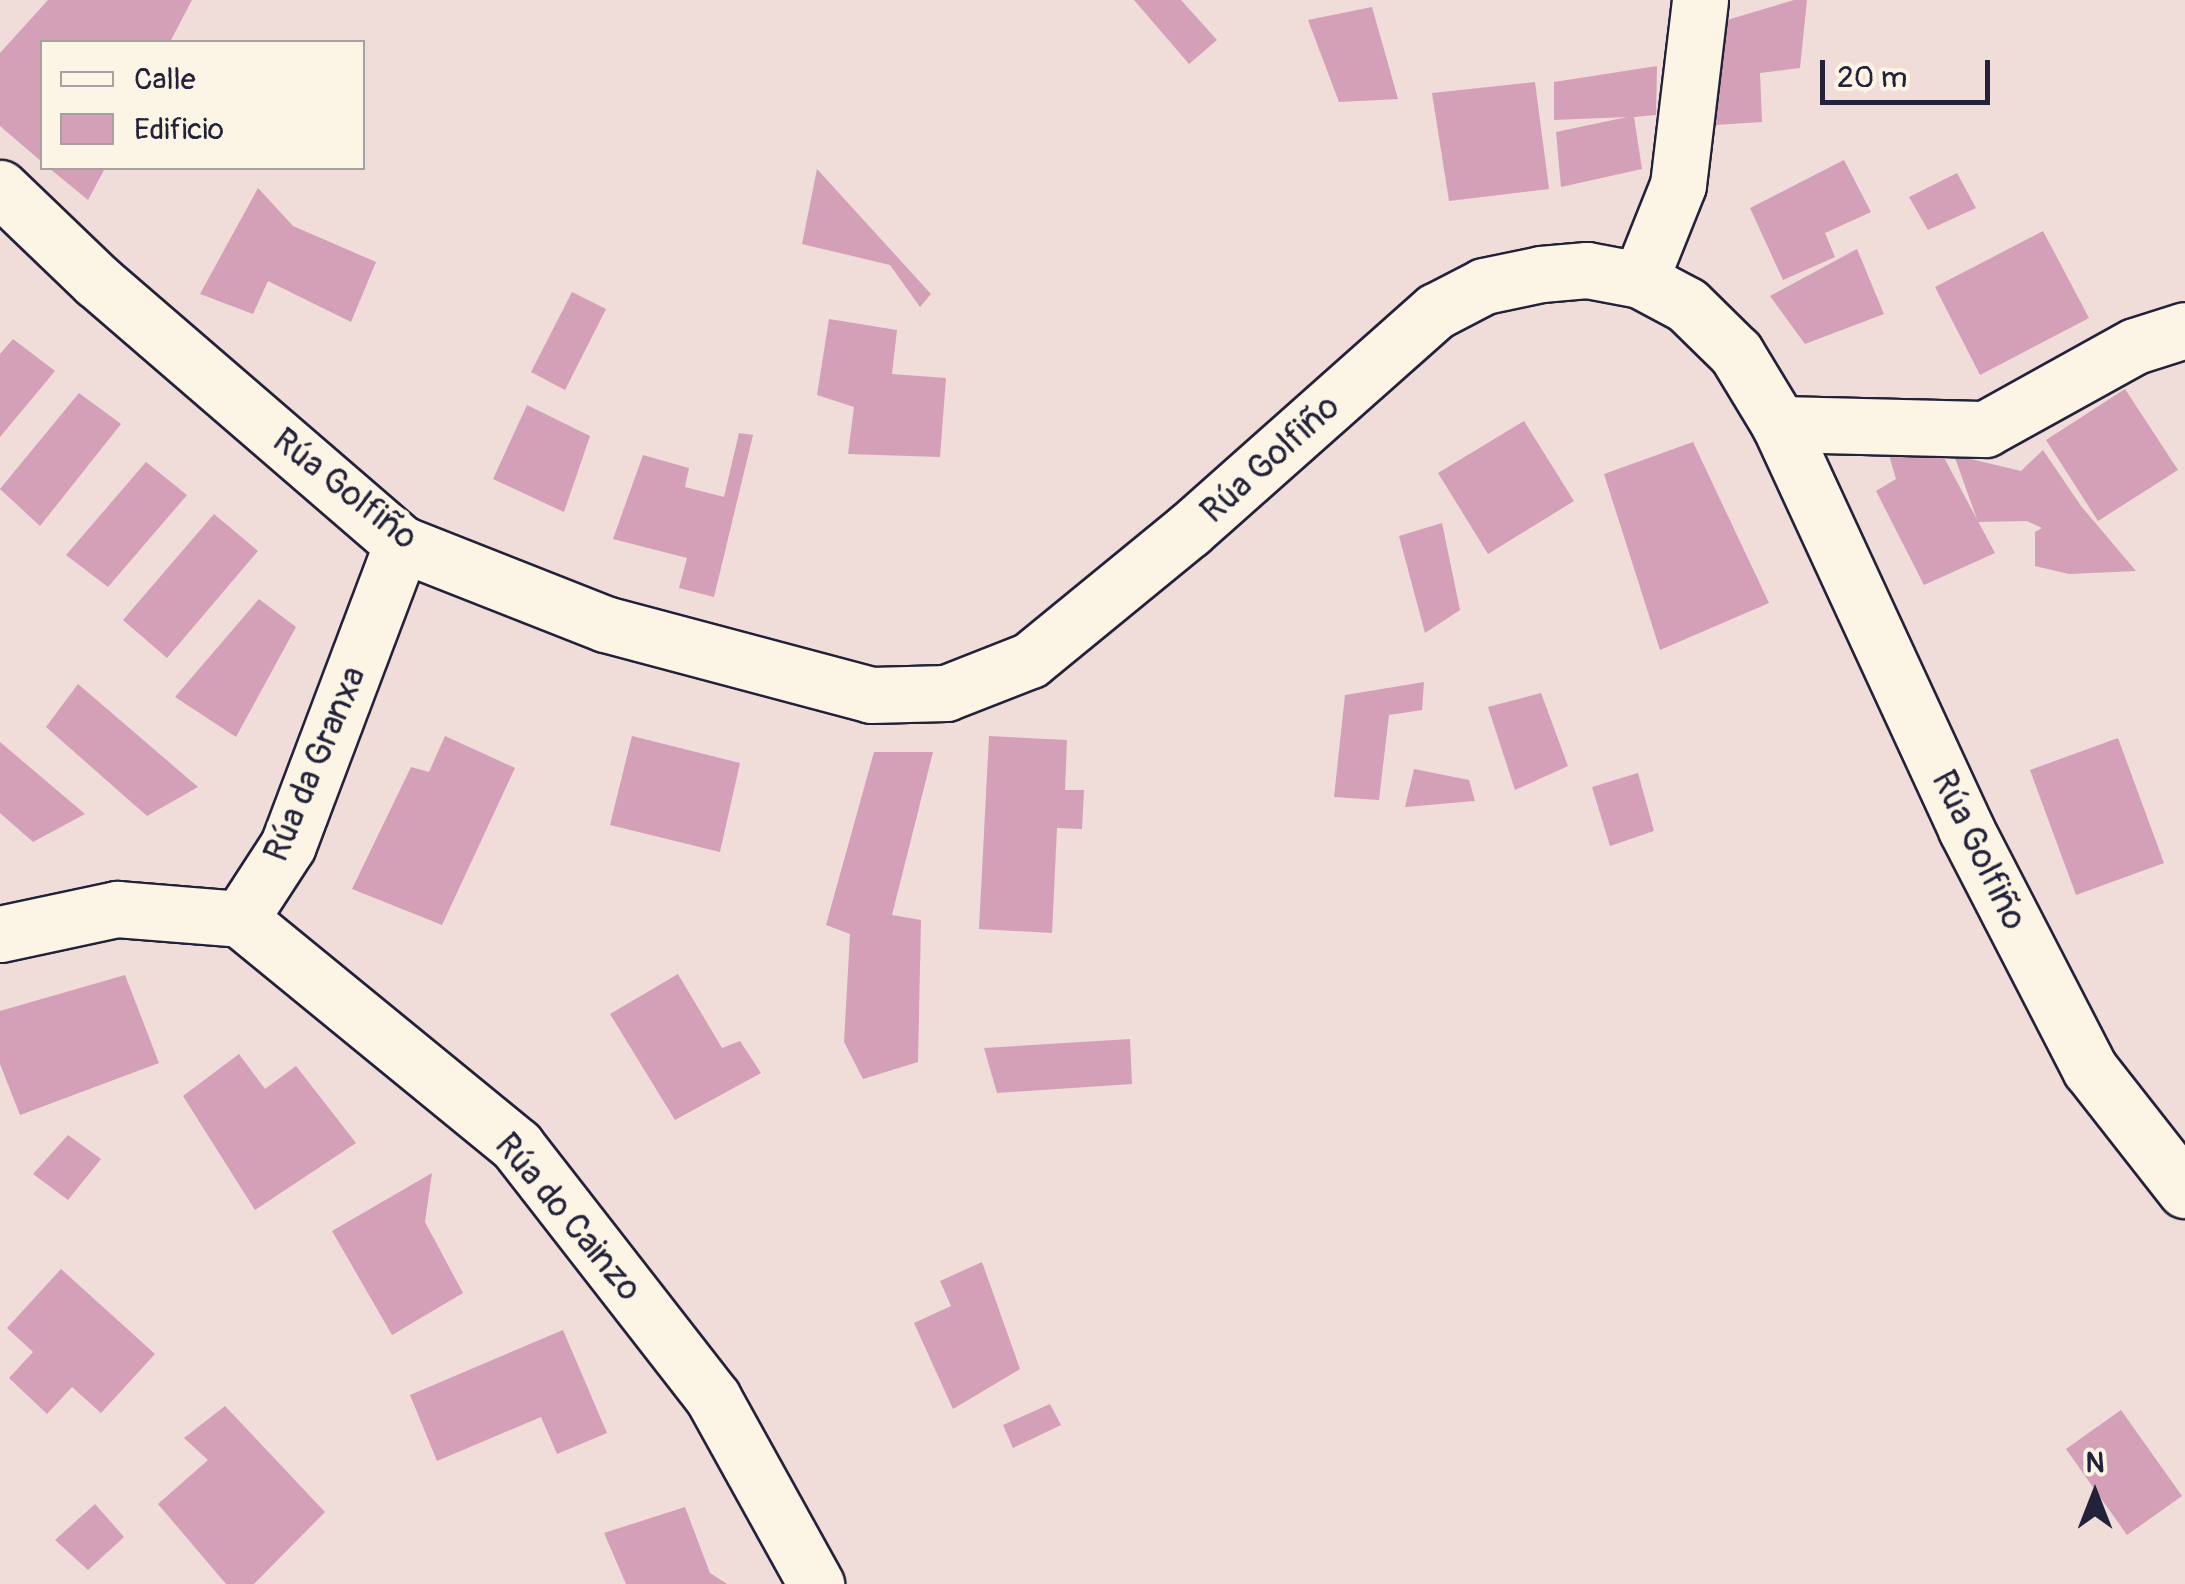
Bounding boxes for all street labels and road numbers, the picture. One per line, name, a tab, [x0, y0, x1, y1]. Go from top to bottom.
street label: Rúa Golfiño	[1192, 386, 1348, 532]
street label: Rúa Golfiño	[264, 420, 426, 558]
street label: Rúa da Granxa	[255, 660, 375, 868]
street label: Rúa Golfiño	[1922, 764, 2036, 936]
street label: Rúa do Cainzo	[486, 1125, 650, 1309]

